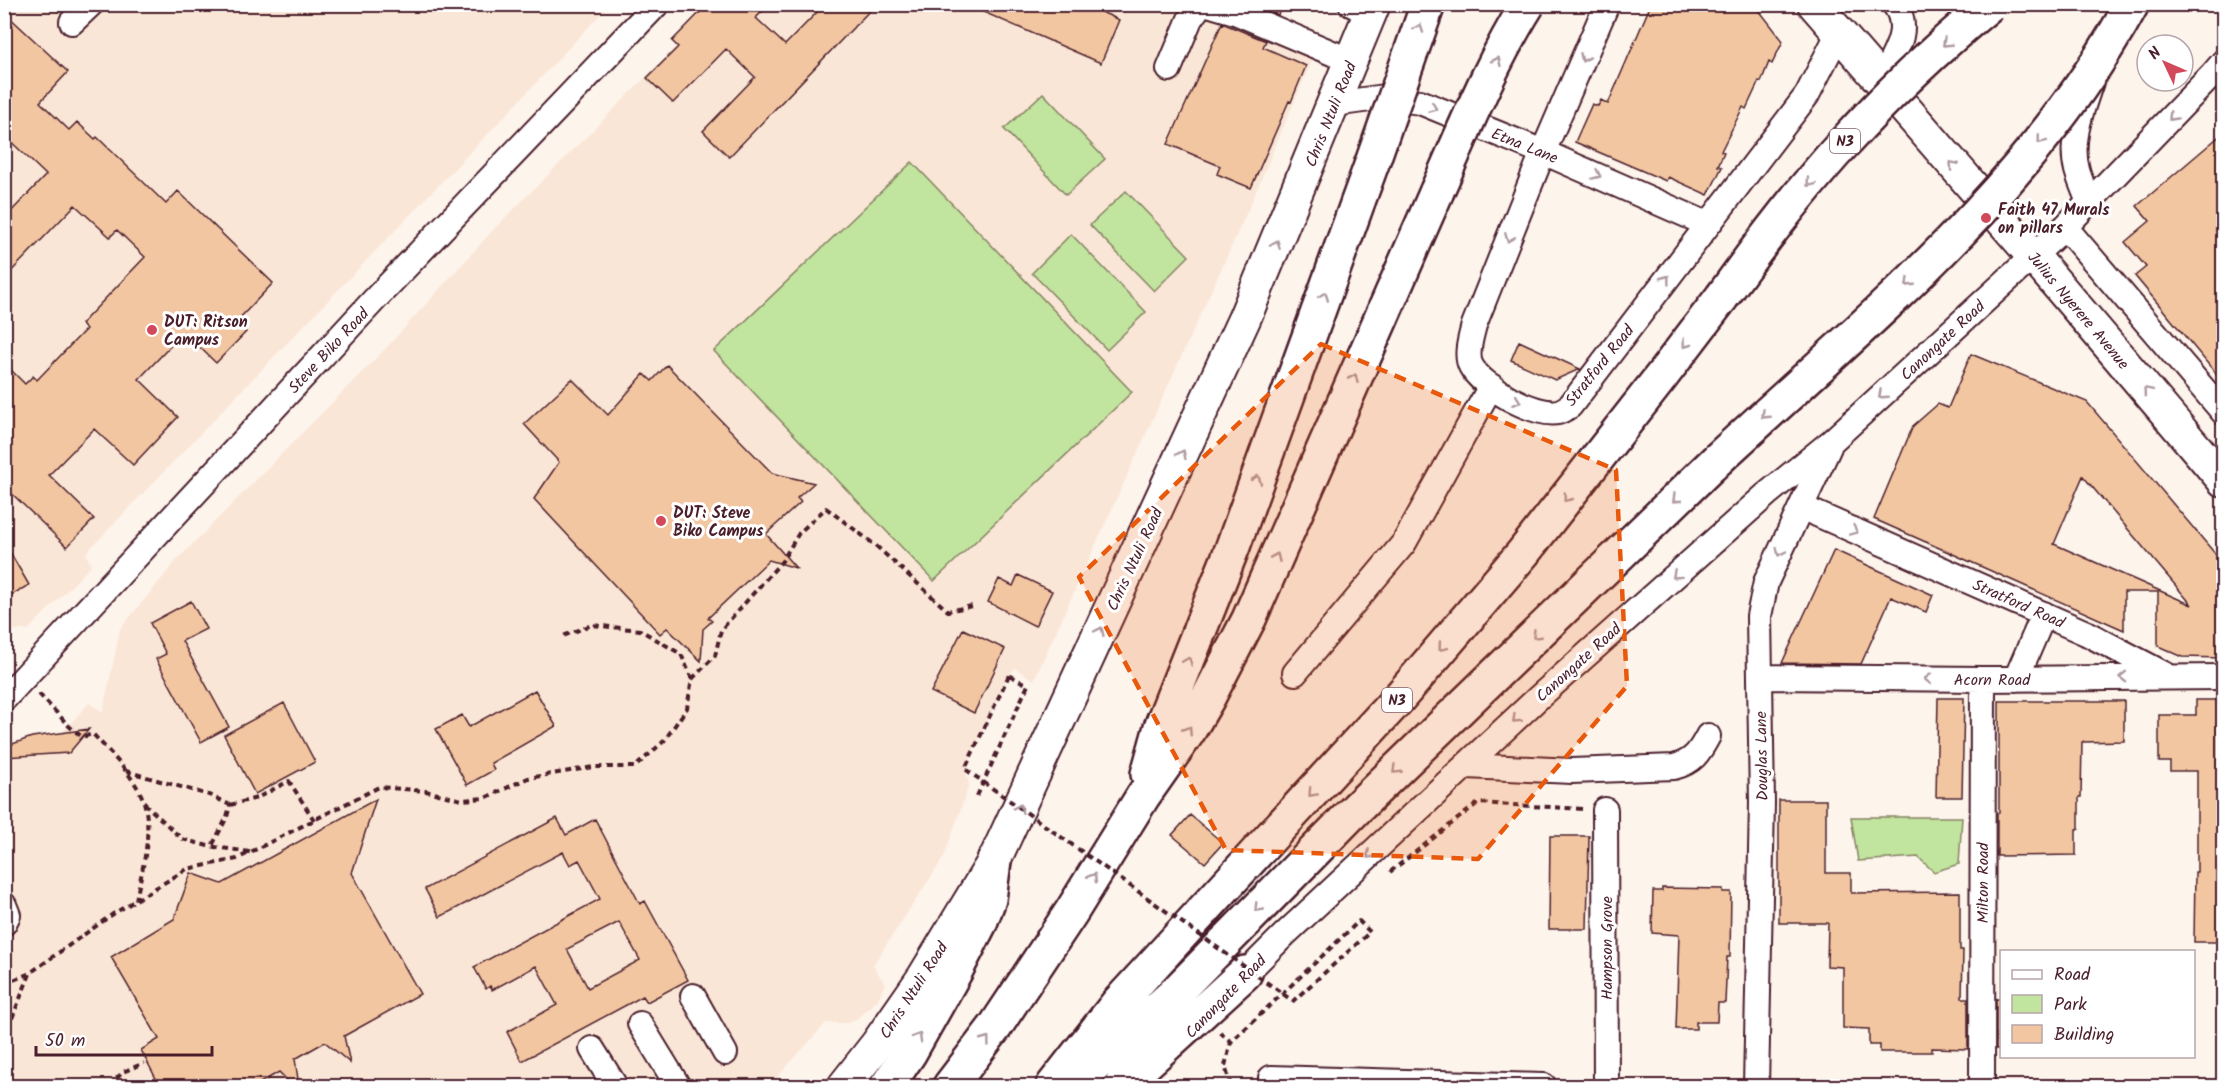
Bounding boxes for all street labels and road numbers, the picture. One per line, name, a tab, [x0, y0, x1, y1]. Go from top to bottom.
street label: Chris Ntuli Road	[1299, 57, 1364, 171]
street label: Etna Lane	[1487, 122, 1562, 171]
road number: N3	[1830, 129, 1860, 153]
street label: Julius Nyerere Avenue	[2021, 246, 2135, 376]
street label: Canongate Road	[1895, 294, 1992, 387]
street label: Steve Biko Road	[283, 302, 376, 400]
street label: Stratford Road	[1559, 319, 1642, 412]
street label: Chris Ntuli Road	[1100, 503, 1171, 615]
street label: Stratford Road	[1968, 573, 2069, 636]
street label: Canongate Road	[1530, 617, 1628, 709]
street label: Acorn Road	[1954, 668, 2031, 693]
road number: N3	[1382, 688, 1412, 712]
street label: Douglas Lane	[1749, 711, 1776, 801]
street label: Milton Road	[1971, 842, 1996, 923]
street label: Hampson Grove	[1595, 896, 1620, 1000]
street label: Chris Ntuli Road	[873, 936, 956, 1044]
street label: Canongate Road	[1179, 949, 1273, 1045]

